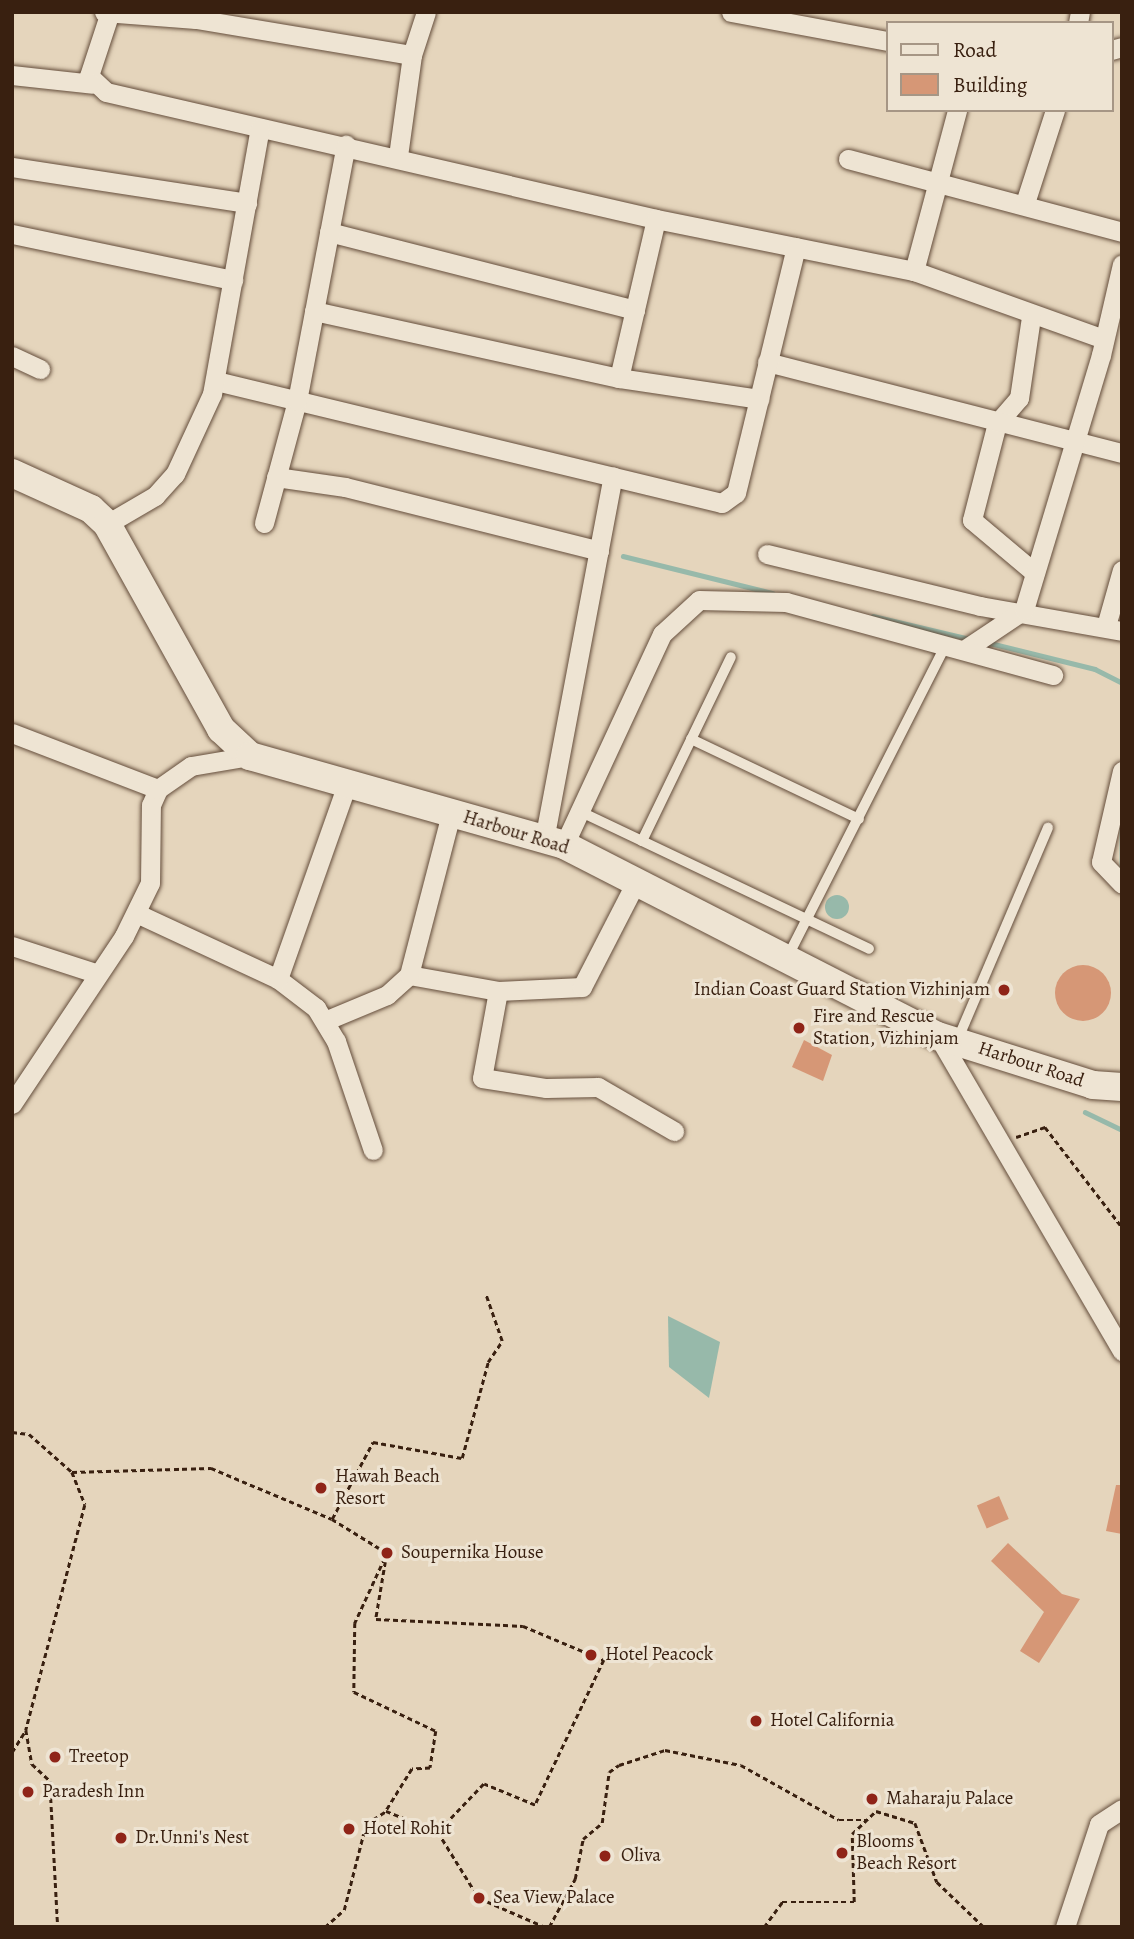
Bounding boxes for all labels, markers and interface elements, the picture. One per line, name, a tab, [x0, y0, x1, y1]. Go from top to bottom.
legend	[886, 21, 1113, 112]
text: Road	[953, 36, 997, 64]
text: Building	[953, 71, 1027, 99]
street label: Harbour Road	[460, 806, 572, 860]
place label: Indian Coast Guard Station Vizhinjam	[694, 979, 990, 1001]
marker: Indian Coast Guard Station Vizhinjam	[996, 982, 1012, 998]
place label: Fire and Rescue Station, Vizhinjam	[813, 1006, 959, 1050]
marker: Fire and Rescue Station, Vizhinjam	[791, 1020, 807, 1036]
street label: Harbour Road	[975, 1037, 1087, 1093]
place label: Hawah Beach Resort	[335, 1466, 440, 1510]
marker: Hawah Beach Resort	[313, 1480, 329, 1496]
place label: Soupernika House	[401, 1542, 544, 1564]
marker: Soupernika House	[379, 1545, 395, 1561]
place label: Hotel Peacock	[605, 1644, 713, 1666]
marker: Hotel Peacock	[583, 1647, 599, 1663]
place label: Hotel California	[770, 1710, 895, 1732]
marker: Hotel California	[748, 1713, 764, 1729]
place label: Treetop	[69, 1746, 129, 1768]
marker: Treetop	[47, 1749, 63, 1765]
place label: Paradesh Inn	[42, 1781, 145, 1803]
marker: Paradesh Inn	[20, 1784, 36, 1800]
place label: Maharaju Palace	[886, 1788, 1013, 1810]
marker: Maharaju Palace	[864, 1791, 880, 1807]
place label: Hotel Rohit	[363, 1818, 452, 1840]
marker: Hotel Rohit	[341, 1821, 357, 1837]
place label: Dr.Unni's Nest	[135, 1827, 249, 1849]
marker: Dr.Unni's Nest	[113, 1830, 129, 1846]
place label: Blooms Beach Resort	[856, 1831, 957, 1875]
place label: Oliva	[621, 1845, 661, 1867]
marker: Blooms Beach Resort	[834, 1845, 850, 1861]
marker: Oliva	[595, 1846, 615, 1866]
place label: Sea View Palace	[493, 1887, 614, 1909]
marker: Sea View Palace	[471, 1890, 487, 1906]

